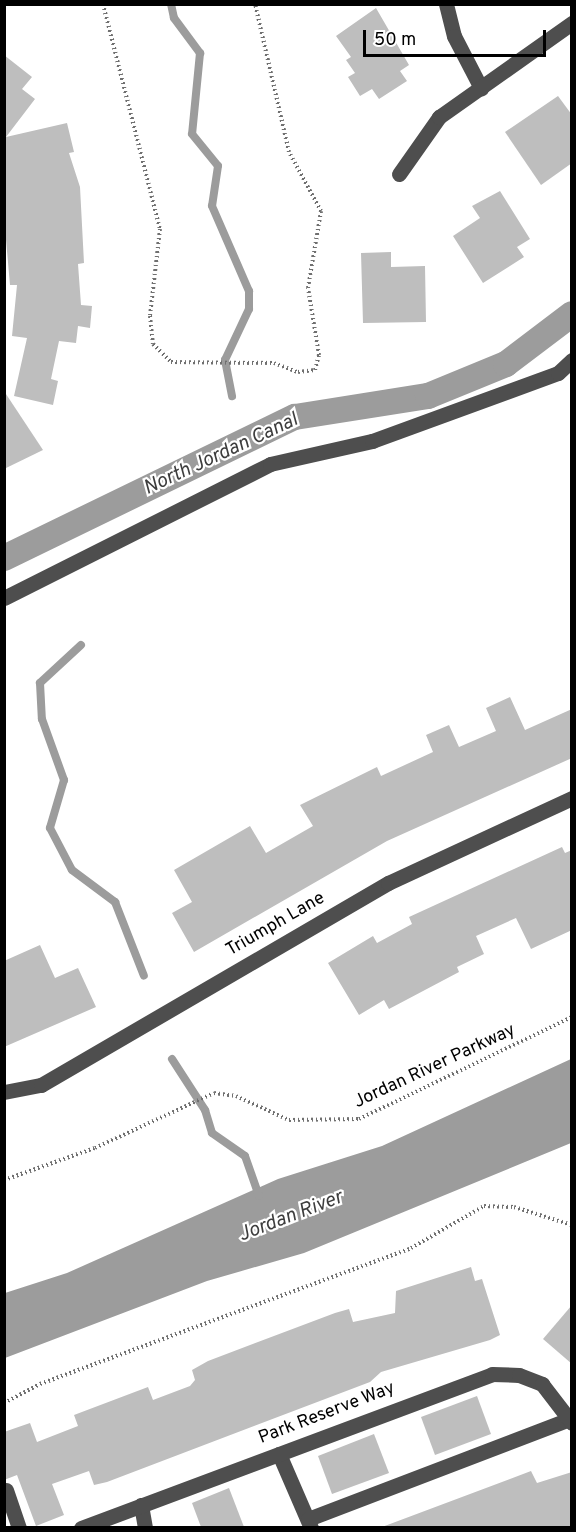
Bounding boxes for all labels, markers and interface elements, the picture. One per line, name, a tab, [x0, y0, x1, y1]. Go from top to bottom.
scale bar	[366, 18, 549, 56]
text: 50 m	[374, 29, 416, 52]
water label: North Jordan Canal	[140, 409, 302, 501]
street label: Triumph Lane	[223, 888, 329, 962]
street label: Jordan River Parkway	[351, 1020, 519, 1114]
water label: Jordan River	[235, 1186, 347, 1248]
street label: Park Reserve Way	[256, 1378, 398, 1450]

